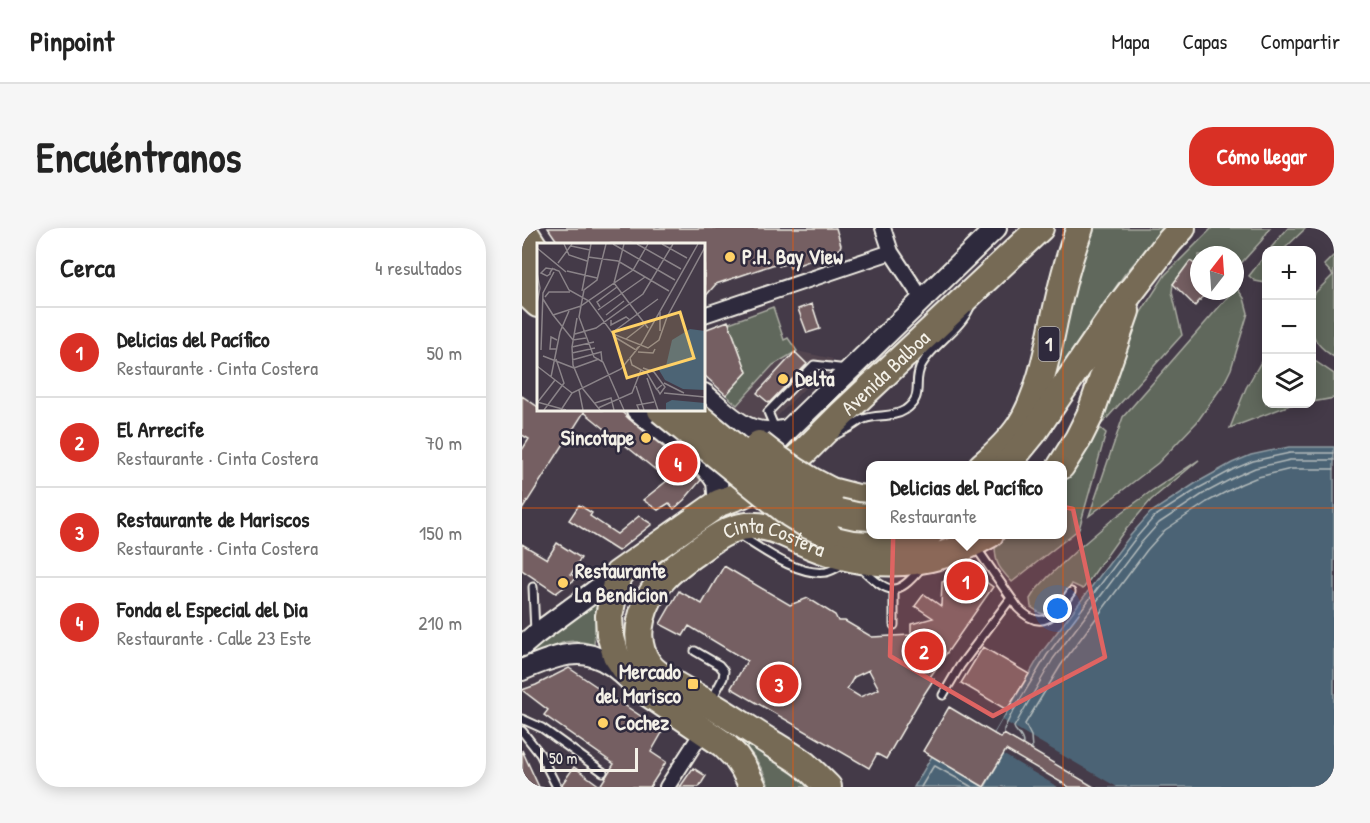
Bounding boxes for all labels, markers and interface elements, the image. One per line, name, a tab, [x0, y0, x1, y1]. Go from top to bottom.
text: Pinpoint	[30, 22, 114, 60]
text: Mapa	[1111, 27, 1149, 56]
text: Capas	[1182, 27, 1227, 56]
text: Compartir	[1260, 27, 1340, 56]
button: Cómo llegar	[1189, 127, 1334, 186]
text: Encuéntranos	[36, 128, 242, 185]
place label: P.H. Bay View	[742, 242, 843, 272]
inset map	[537, 243, 705, 411]
north arrow	[1190, 246, 1244, 300]
map controls	[1262, 246, 1316, 408]
button: +	[1262, 246, 1316, 300]
text: Cerca	[60, 250, 115, 285]
marker: P.H. Bay View	[723, 250, 737, 264]
text: 4 resultados	[375, 254, 462, 281]
button: −	[1262, 300, 1316, 354]
text: Delicias del Pacífico	[117, 324, 270, 354]
street label: Avenida Balboa	[834, 324, 936, 422]
road number: 1	[1038, 327, 1060, 361]
text: 1	[76, 339, 83, 366]
text: 50 m	[426, 339, 462, 366]
text: Restaurante · Cinta Costera	[117, 354, 318, 381]
button: layers	[1262, 354, 1316, 408]
place label: Delta	[795, 364, 835, 393]
marker: Delta	[776, 372, 790, 386]
text: El Arrecife	[117, 414, 204, 444]
place label: Sincotape	[561, 423, 635, 453]
text: 2	[75, 429, 84, 456]
text: 70 m	[425, 429, 462, 456]
marker: Sincotape	[639, 431, 653, 445]
pin: 4	[658, 440, 698, 486]
text: Restaurante · Cinta Costera	[117, 444, 318, 471]
popup	[866, 461, 1067, 539]
text: Delicias del Pacífico	[890, 472, 1043, 502]
text: Restaurante	[890, 502, 977, 529]
text: Restaurante de Mariscos	[117, 504, 309, 534]
street label: Cinta Costera	[718, 511, 829, 564]
text: 3	[75, 519, 84, 546]
text: 150 m	[419, 519, 462, 546]
text: Restaurante · Cinta Costera	[117, 534, 318, 561]
place label: Restaurante La Bendicion	[575, 556, 668, 609]
pin: 1	[946, 558, 986, 604]
marker: Restaurante La Bendicion	[556, 576, 570, 590]
text: Fonda el Especial del Dia	[117, 594, 308, 624]
your location	[1043, 594, 1072, 623]
text: 4	[76, 609, 83, 636]
text: 210 m	[418, 609, 462, 636]
text: Restaurante · Calle 23 Este	[117, 624, 311, 651]
pin: 2	[904, 628, 944, 674]
place label: Mercado del Marisco	[596, 657, 682, 710]
pin: 3	[760, 662, 798, 706]
marker: Mercado del Marisco	[686, 677, 700, 691]
place label: Cochez	[615, 708, 669, 737]
marker: Cochez	[596, 716, 610, 730]
scale bar	[540, 745, 638, 772]
text: 50 m	[549, 747, 578, 769]

